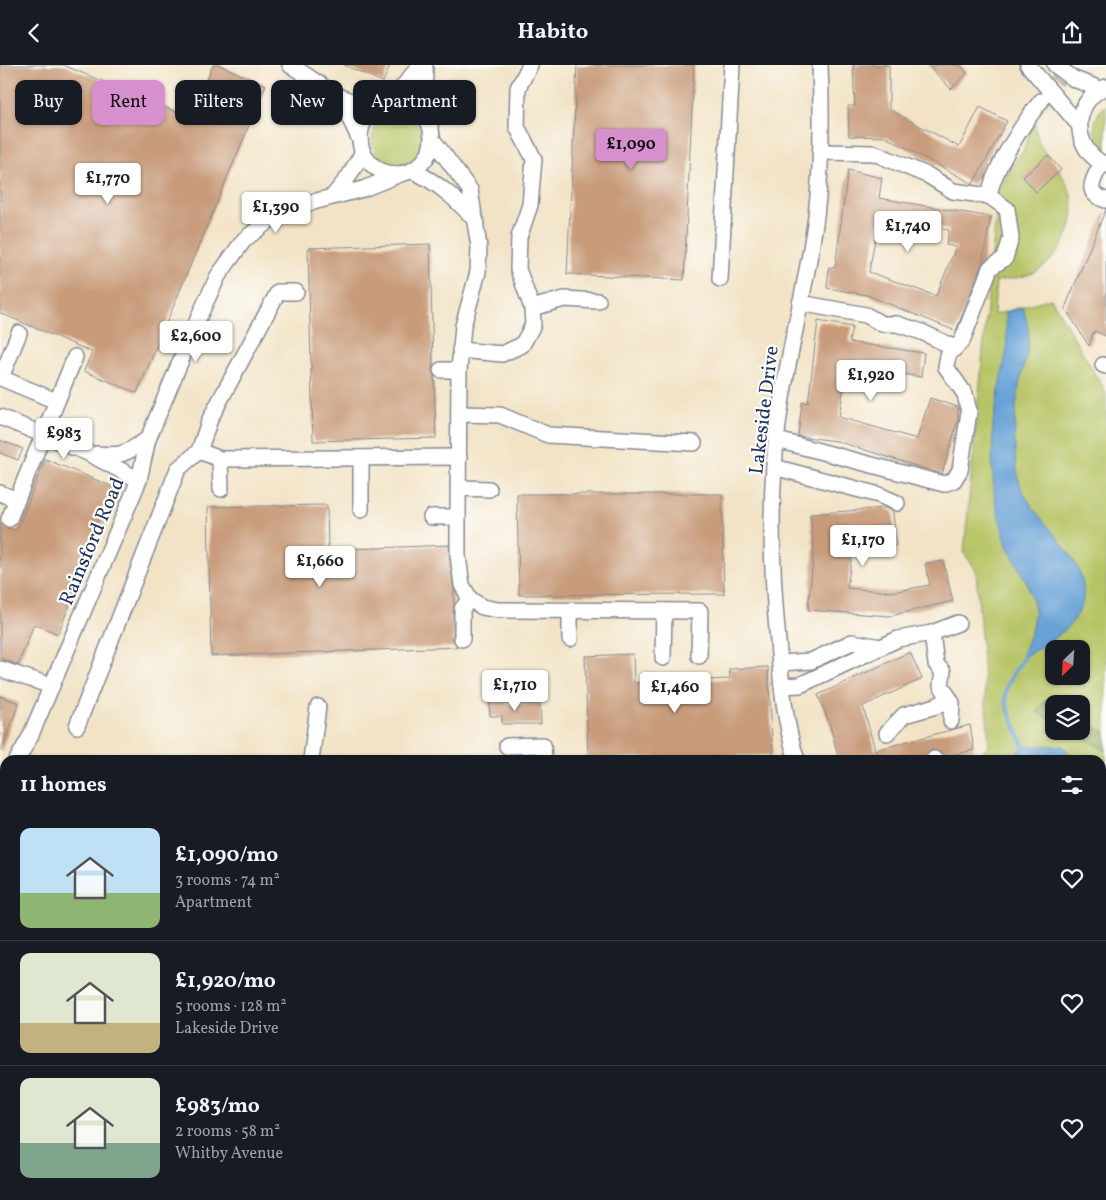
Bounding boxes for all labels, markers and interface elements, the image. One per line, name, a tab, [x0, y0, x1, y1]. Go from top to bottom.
text: Habito	[518, 17, 588, 48]
icon: back	[20, 19, 48, 47]
icon: share	[1058, 19, 1086, 47]
chip: Buy	[15, 80, 82, 125]
chip: Rent	[92, 80, 165, 125]
chip: Filters	[175, 80, 261, 125]
chip: New	[271, 80, 343, 125]
chip: Apartment	[353, 80, 476, 125]
pin: £1,090	[590, 129, 672, 171]
text: £1,090	[606, 134, 656, 156]
pin: £1,770	[67, 163, 149, 205]
text: £1,770	[86, 168, 130, 190]
pin: £1,390	[235, 191, 317, 234]
text: £1,390	[253, 197, 299, 219]
pin: £1,740	[867, 211, 949, 253]
text: £1,740	[885, 216, 931, 238]
pin: £2,600	[155, 321, 237, 363]
text: £2,600	[171, 326, 221, 348]
street label: Lakeside Drive	[743, 344, 787, 476]
pin: £1,920	[830, 359, 912, 402]
text: £1,920	[847, 365, 895, 387]
pin: £983	[34, 417, 94, 460]
text: £983	[47, 423, 81, 445]
street label: Rainsford Road	[53, 474, 132, 610]
pin: £1,170	[822, 525, 904, 567]
text: £1,170	[841, 530, 885, 552]
pin: £1,660	[279, 545, 361, 588]
text: £1,660	[296, 551, 344, 573]
north arrow	[1045, 640, 1090, 685]
map controls	[1045, 640, 1090, 740]
pin: £1,710	[474, 669, 556, 712]
pin: £1,460	[634, 671, 716, 714]
text: £1,710	[493, 675, 537, 697]
text: £1,460	[651, 677, 699, 699]
button: layers	[1045, 695, 1090, 740]
text: 11 homes	[20, 771, 107, 800]
icon: filters	[1058, 771, 1086, 799]
text: £1,090/mo	[175, 841, 278, 870]
icon: home	[60, 848, 120, 908]
icon: heart	[1058, 864, 1086, 892]
text: 3 rooms · 74 m²	[175, 870, 280, 892]
text: Apartment	[175, 892, 252, 914]
text: £1,920/mo	[175, 967, 276, 996]
icon: home	[60, 973, 120, 1033]
icon: heart	[1058, 989, 1086, 1017]
text: 5 rooms · 128 m²	[175, 996, 286, 1018]
text: Lakeside Drive	[175, 1018, 279, 1040]
text: £983/mo	[175, 1092, 260, 1121]
icon: home	[60, 1098, 120, 1158]
icon: heart	[1058, 1114, 1086, 1142]
text: 2 rooms · 58 m²	[175, 1121, 280, 1143]
text: Whitby Avenue	[175, 1143, 283, 1165]

